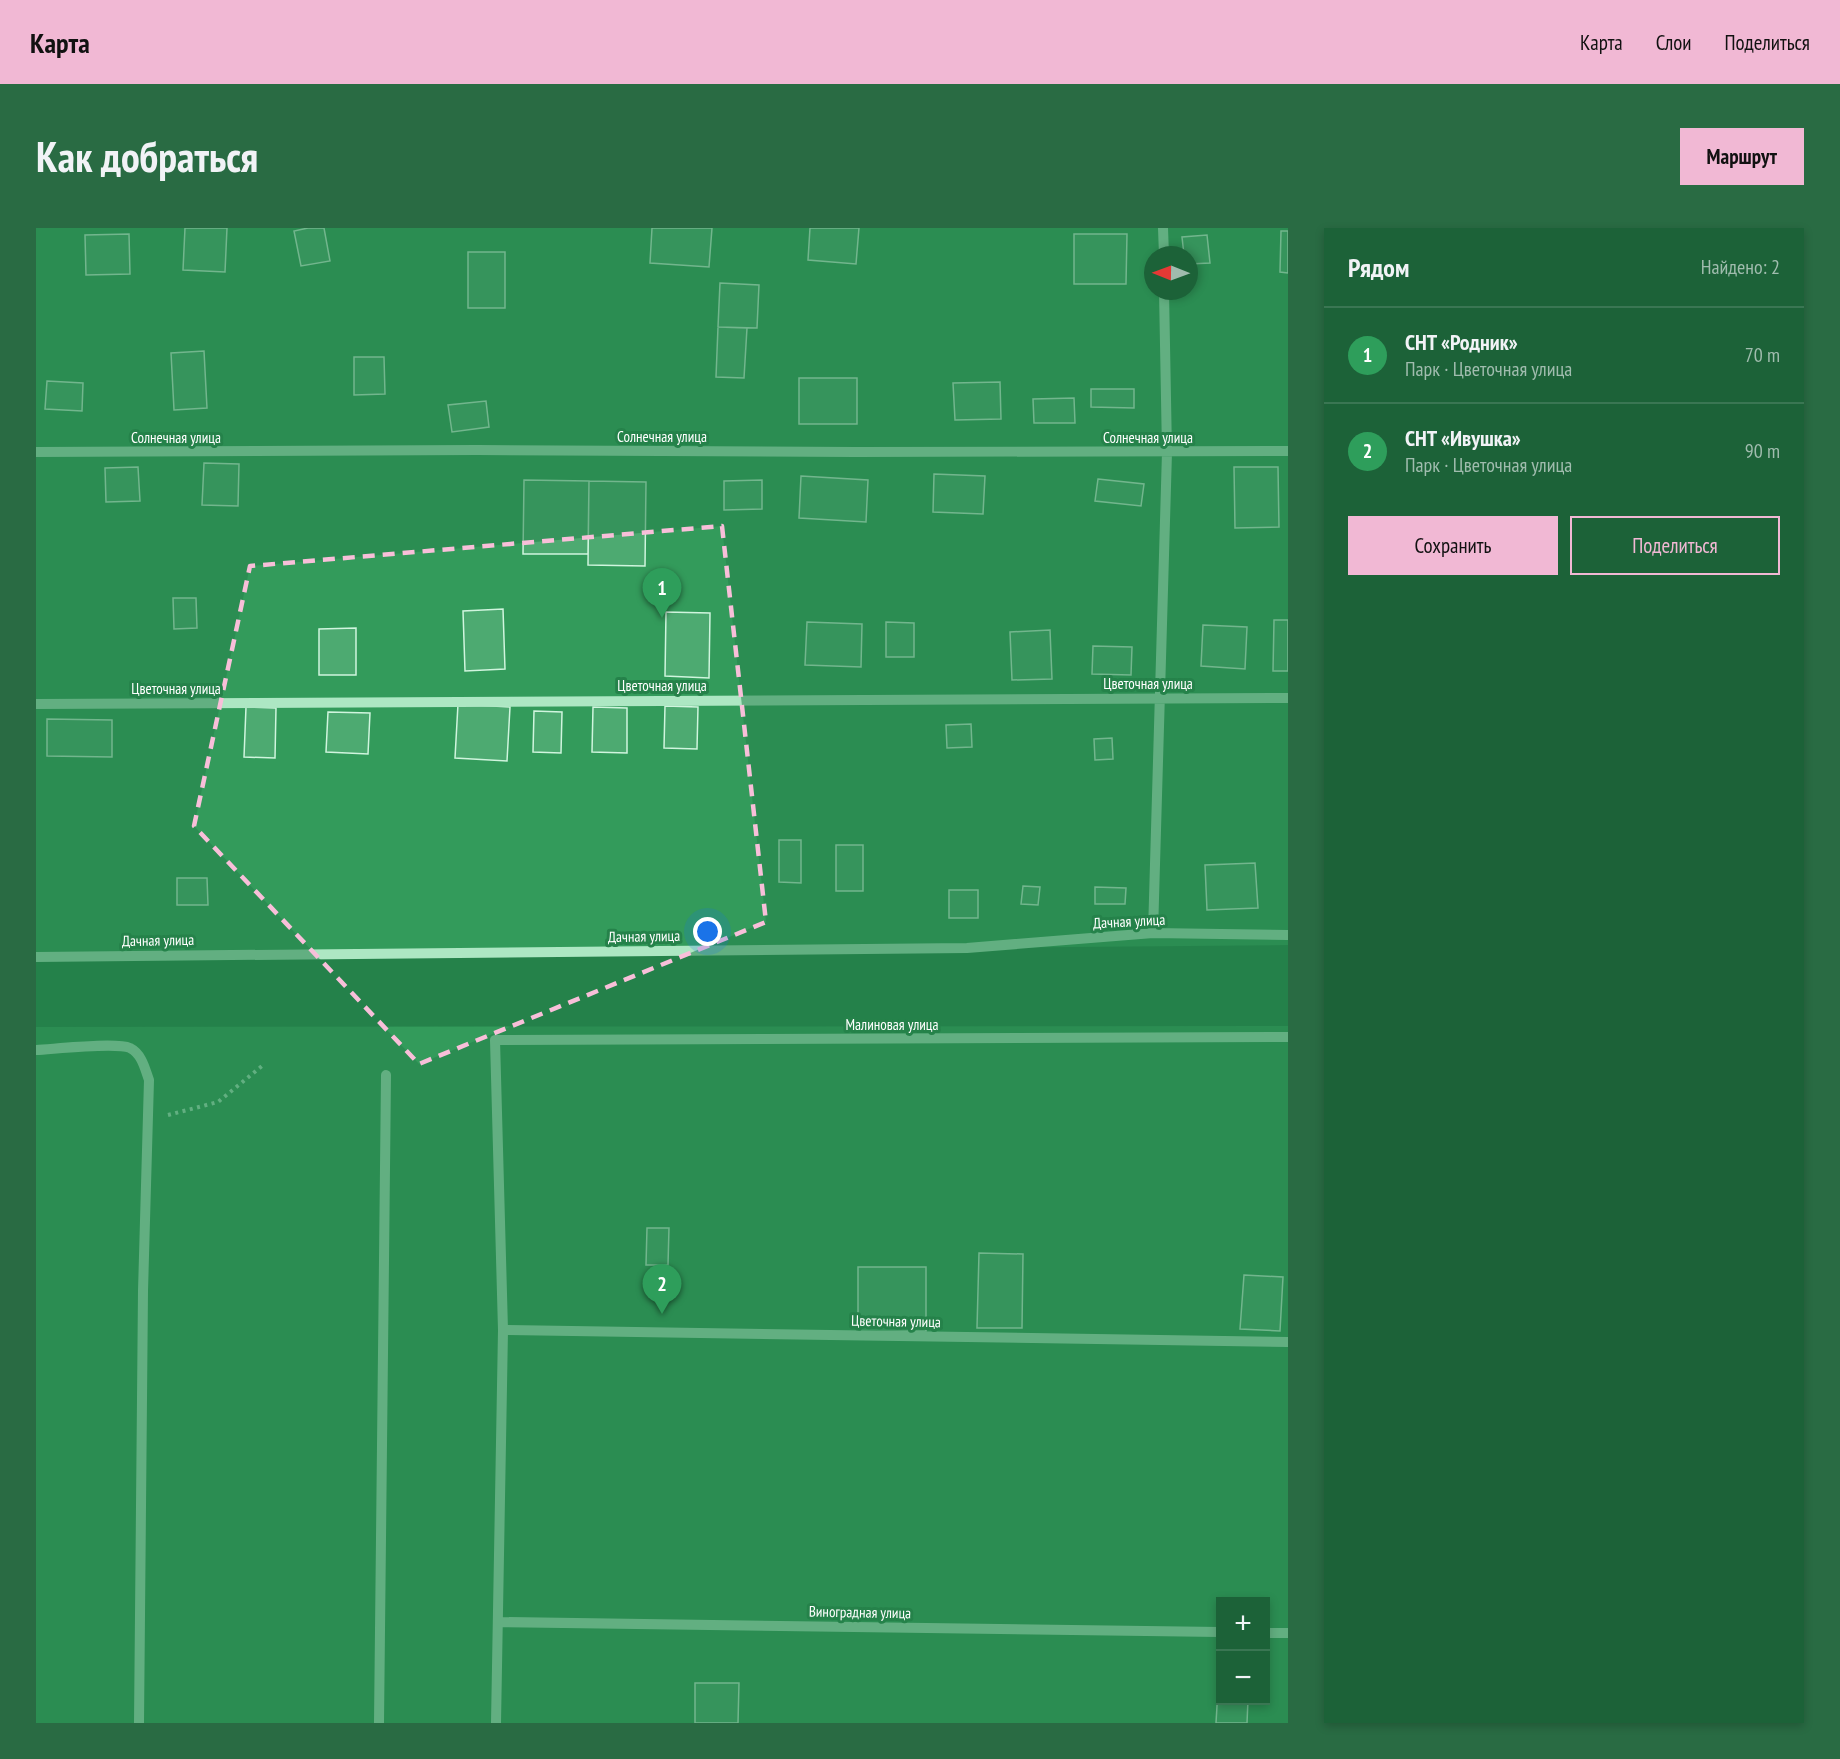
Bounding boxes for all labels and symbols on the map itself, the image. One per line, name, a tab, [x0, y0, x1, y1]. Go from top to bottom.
north arrow	[1144, 246, 1198, 300]
street label: Солнечная улица	[617, 427, 707, 446]
street label: Солнечная улица	[131, 428, 221, 447]
street label: Солнечная улица	[1103, 428, 1193, 447]
pin: 1	[642, 568, 682, 618]
street label: Цветочная улица	[1103, 674, 1193, 693]
street label: Цветочная улица	[617, 676, 707, 695]
street label: Цветочная улица	[131, 679, 221, 698]
street label: Дачная улица	[1092, 910, 1166, 932]
your location	[693, 917, 722, 946]
street label: Дачная улица	[608, 926, 680, 946]
street label: Дачная улица	[122, 930, 194, 950]
street label: Малиновая улица	[846, 1015, 938, 1034]
pin: 2	[642, 1264, 682, 1314]
street label: Цветочная улица	[851, 1311, 941, 1331]
street label: Виноградная улица	[809, 1602, 911, 1622]

